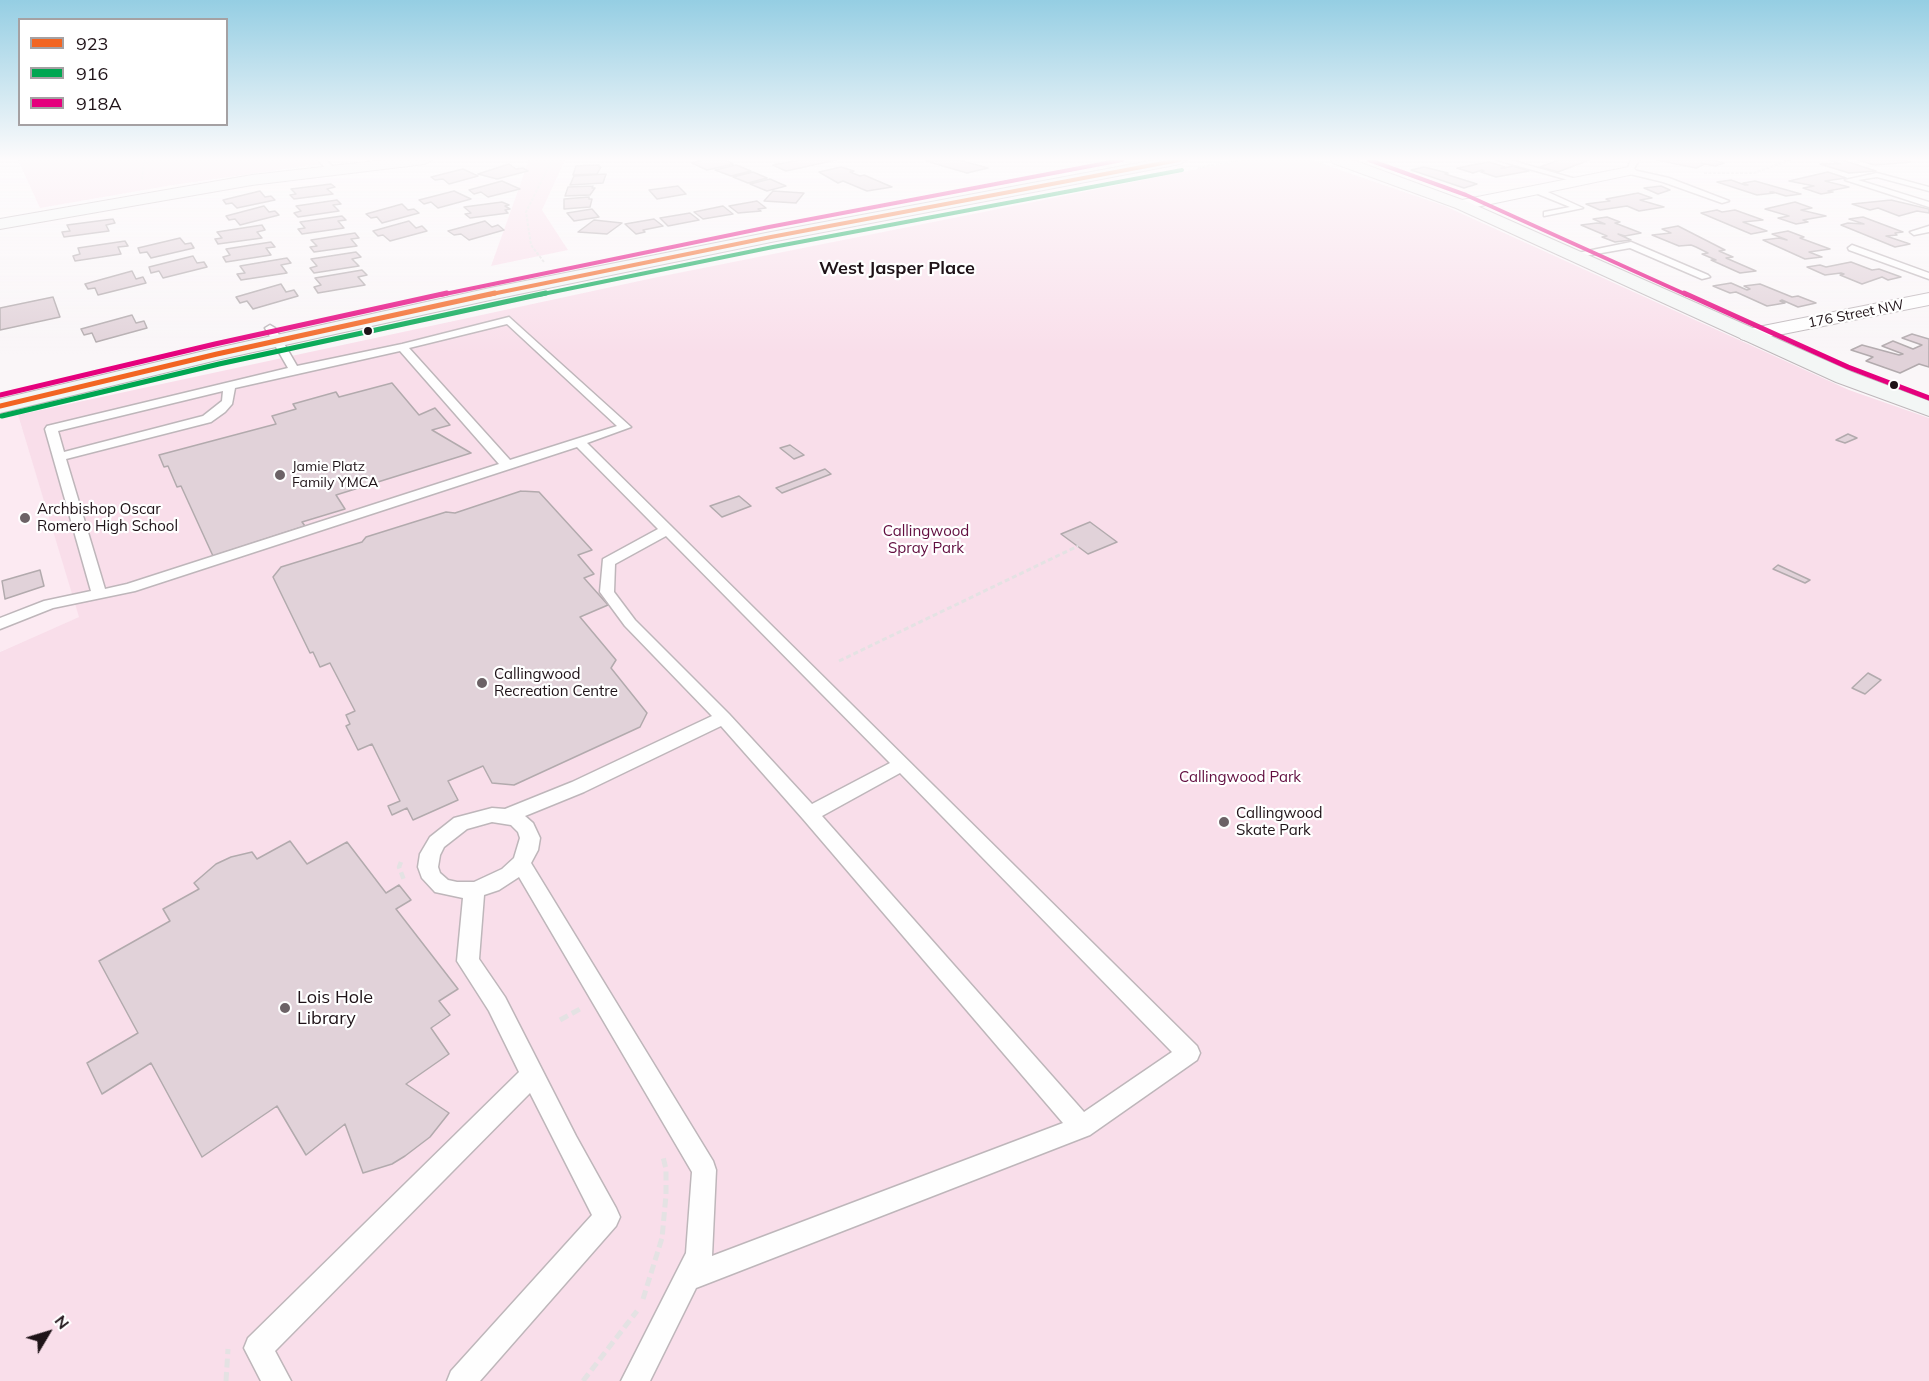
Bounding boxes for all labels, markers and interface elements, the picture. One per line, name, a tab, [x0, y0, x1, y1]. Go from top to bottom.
legend	[18, 18, 228, 126]
text: 923	[76, 32, 108, 55]
text: 916	[76, 62, 108, 85]
text: 918A	[76, 92, 122, 115]
district label: West Jasper Place	[819, 258, 975, 280]
street label: 176 Street NW	[1807, 296, 1905, 332]
unlabelled marker	[362, 325, 374, 337]
unlabelled marker	[1888, 379, 1900, 391]
place label: Jamie Platz Family YMCA	[292, 459, 378, 491]
marker: Jamie Platz Family YMCA	[273, 468, 287, 482]
place label: Archbishop Oscar Romero High School	[37, 500, 178, 535]
marker: Archbishop Oscar Romero High School	[18, 511, 32, 525]
park label: Callingwood Spray Park	[883, 522, 969, 557]
place label: Callingwood Recreation Centre	[494, 665, 618, 700]
marker: Callingwood Recreation Centre	[475, 676, 489, 690]
park label: Callingwood Park	[1179, 768, 1301, 786]
place label: Callingwood Skate Park	[1236, 804, 1323, 839]
marker: Callingwood Skate Park	[1217, 815, 1231, 829]
place label: Lois Hole Library	[297, 987, 373, 1030]
marker: Lois Hole Library	[278, 1001, 292, 1015]
north arrow	[18, 1303, 78, 1363]
text: N	[51, 1311, 74, 1333]

